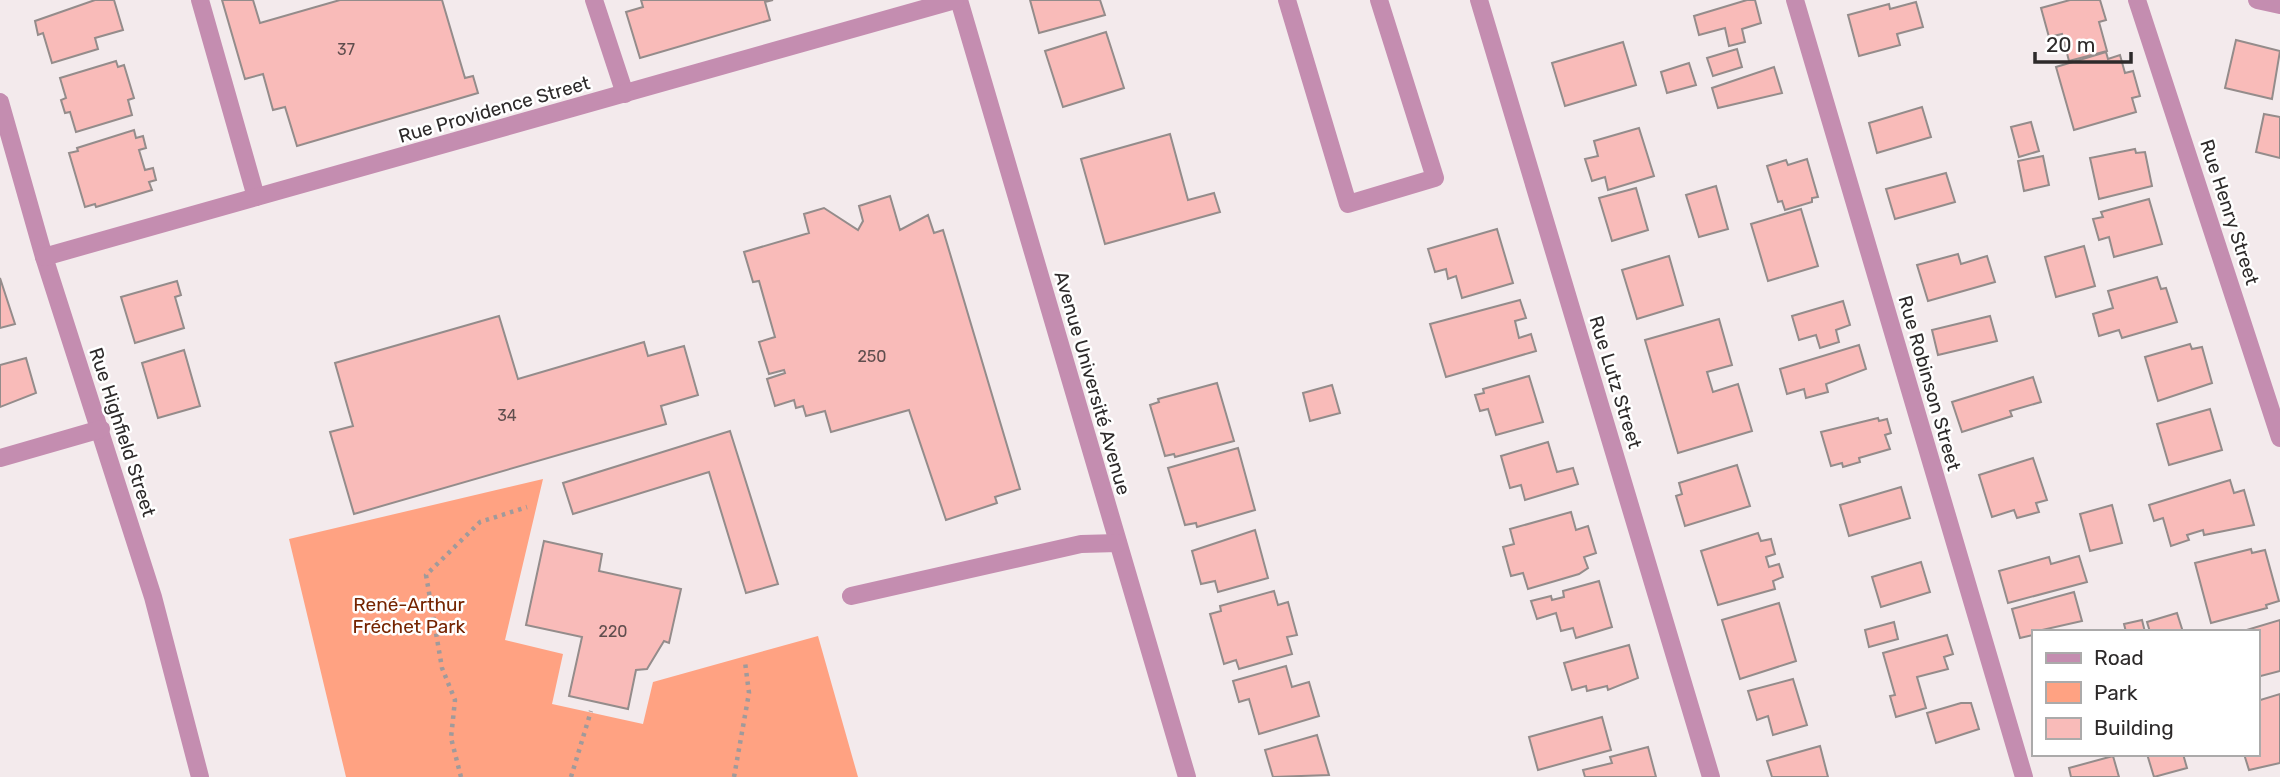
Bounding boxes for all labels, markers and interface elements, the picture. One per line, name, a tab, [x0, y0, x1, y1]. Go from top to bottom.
scale bar	[2035, 21, 2131, 65]
text: 20 m	[2046, 32, 2095, 57]
house number: 37	[337, 40, 355, 59]
street label: Rue Providence Street	[396, 71, 593, 148]
street label: Rue Henry Street	[2195, 136, 2264, 288]
street label: Avenue Université Avenue	[1050, 269, 1136, 498]
street label: Rue Robinson Street	[1893, 293, 1966, 474]
street label: Rue Lutz Street	[1584, 313, 1647, 452]
street label: Rue Highfield Street	[84, 345, 161, 520]
house number: 250	[857, 347, 887, 366]
house number: 34	[497, 406, 517, 425]
park label: René-Arthur Fréchet Park	[353, 593, 466, 638]
house number: 220	[599, 622, 627, 641]
legend	[2032, 630, 2259, 756]
text: Road	[2094, 645, 2144, 670]
text: Park	[2094, 680, 2138, 705]
text: Building	[2094, 715, 2174, 740]

